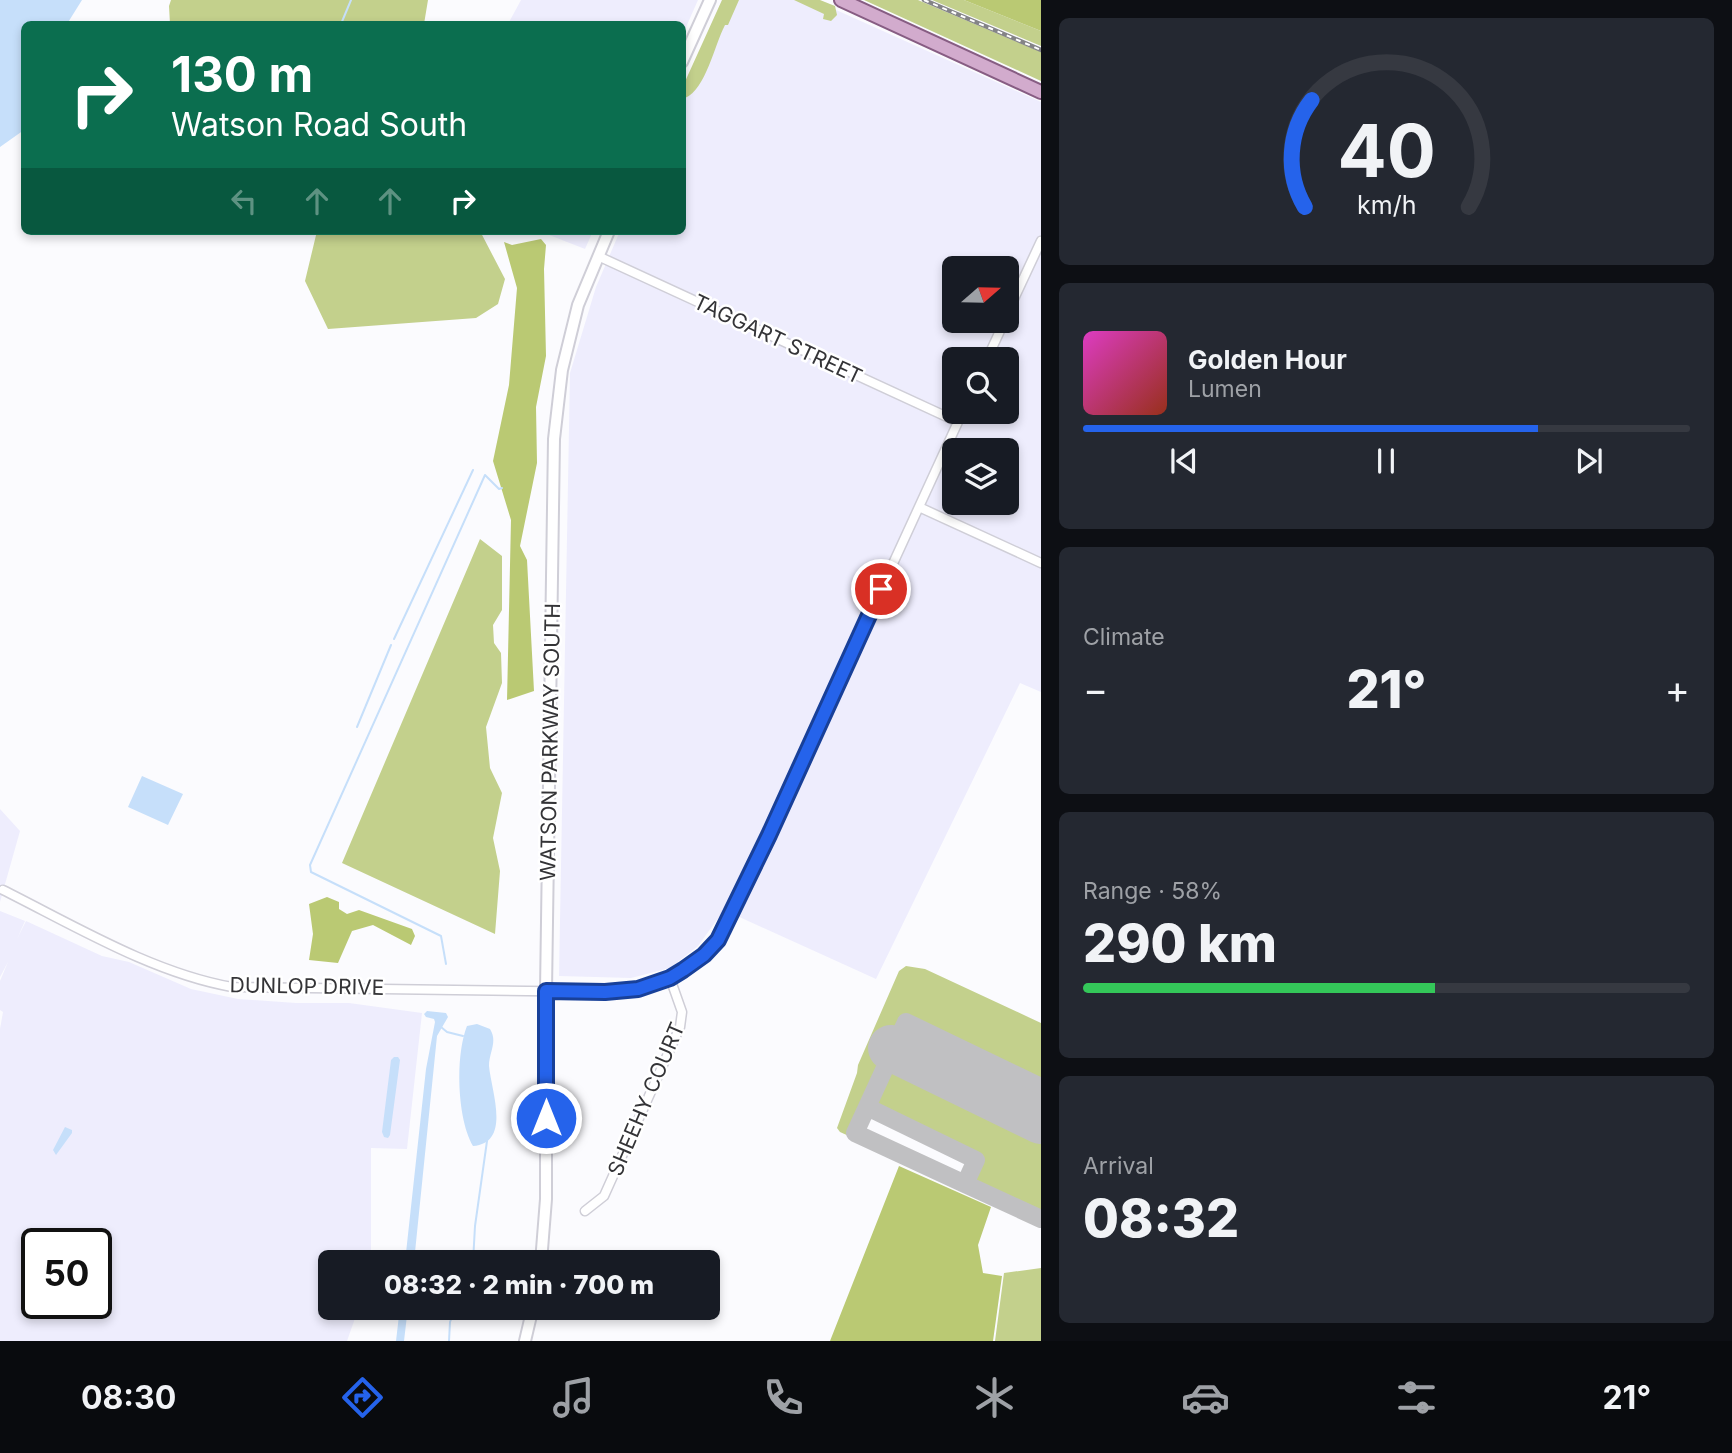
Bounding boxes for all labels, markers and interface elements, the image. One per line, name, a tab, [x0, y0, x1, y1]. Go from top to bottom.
text: 130 m	[171, 45, 313, 104]
icon: right	[56, 49, 147, 140]
text: Watson Road South	[171, 105, 467, 144]
text: 40	[1337, 107, 1436, 196]
icon: left	[225, 182, 263, 220]
icon: ahead	[298, 182, 336, 220]
icon: ahead	[371, 182, 409, 220]
icon: right	[444, 182, 482, 220]
text: km/h	[1357, 190, 1416, 220]
north arrow	[942, 256, 1018, 332]
map controls	[942, 256, 1019, 515]
street label: TAGGART STREET	[690, 289, 866, 389]
text: Golden Hour	[1188, 344, 1347, 375]
button: search	[942, 347, 1019, 424]
text: Lumen	[1188, 375, 1262, 403]
button: layers	[942, 438, 1019, 515]
icon: previous	[1165, 442, 1203, 480]
icon: pause	[1367, 442, 1405, 480]
icon: next	[1570, 442, 1608, 480]
pin	[851, 559, 911, 619]
icon: arrive	[862, 570, 900, 608]
street label: WATSON PARKWAY SOUTH	[535, 603, 565, 881]
text: Climate	[1083, 623, 1165, 651]
text: 21°	[1346, 658, 1427, 721]
text: −	[1083, 666, 1108, 712]
text: +	[1665, 666, 1690, 712]
text: Range · 58%	[1083, 877, 1222, 905]
text: 290 km	[1083, 912, 1277, 975]
street label: DUNLOP DRIVE	[229, 972, 385, 1000]
street label: SHEEHY COURT	[602, 1019, 690, 1179]
position arrow	[509, 1081, 583, 1155]
text: Arrival	[1083, 1152, 1154, 1180]
text: 08:32	[1083, 1187, 1239, 1250]
speed limit sign: 50	[21, 1228, 112, 1319]
text: 08:32 · 2 min · 700 m	[384, 1269, 654, 1300]
icon: directions	[338, 1373, 387, 1422]
icon: music	[549, 1373, 598, 1422]
icon: phone	[759, 1373, 808, 1422]
icon: climate	[970, 1373, 1019, 1422]
icon: car	[1181, 1373, 1230, 1422]
icon: filters	[1392, 1373, 1441, 1422]
text: 08:30	[81, 1378, 176, 1417]
text: 21°	[1602, 1378, 1651, 1417]

